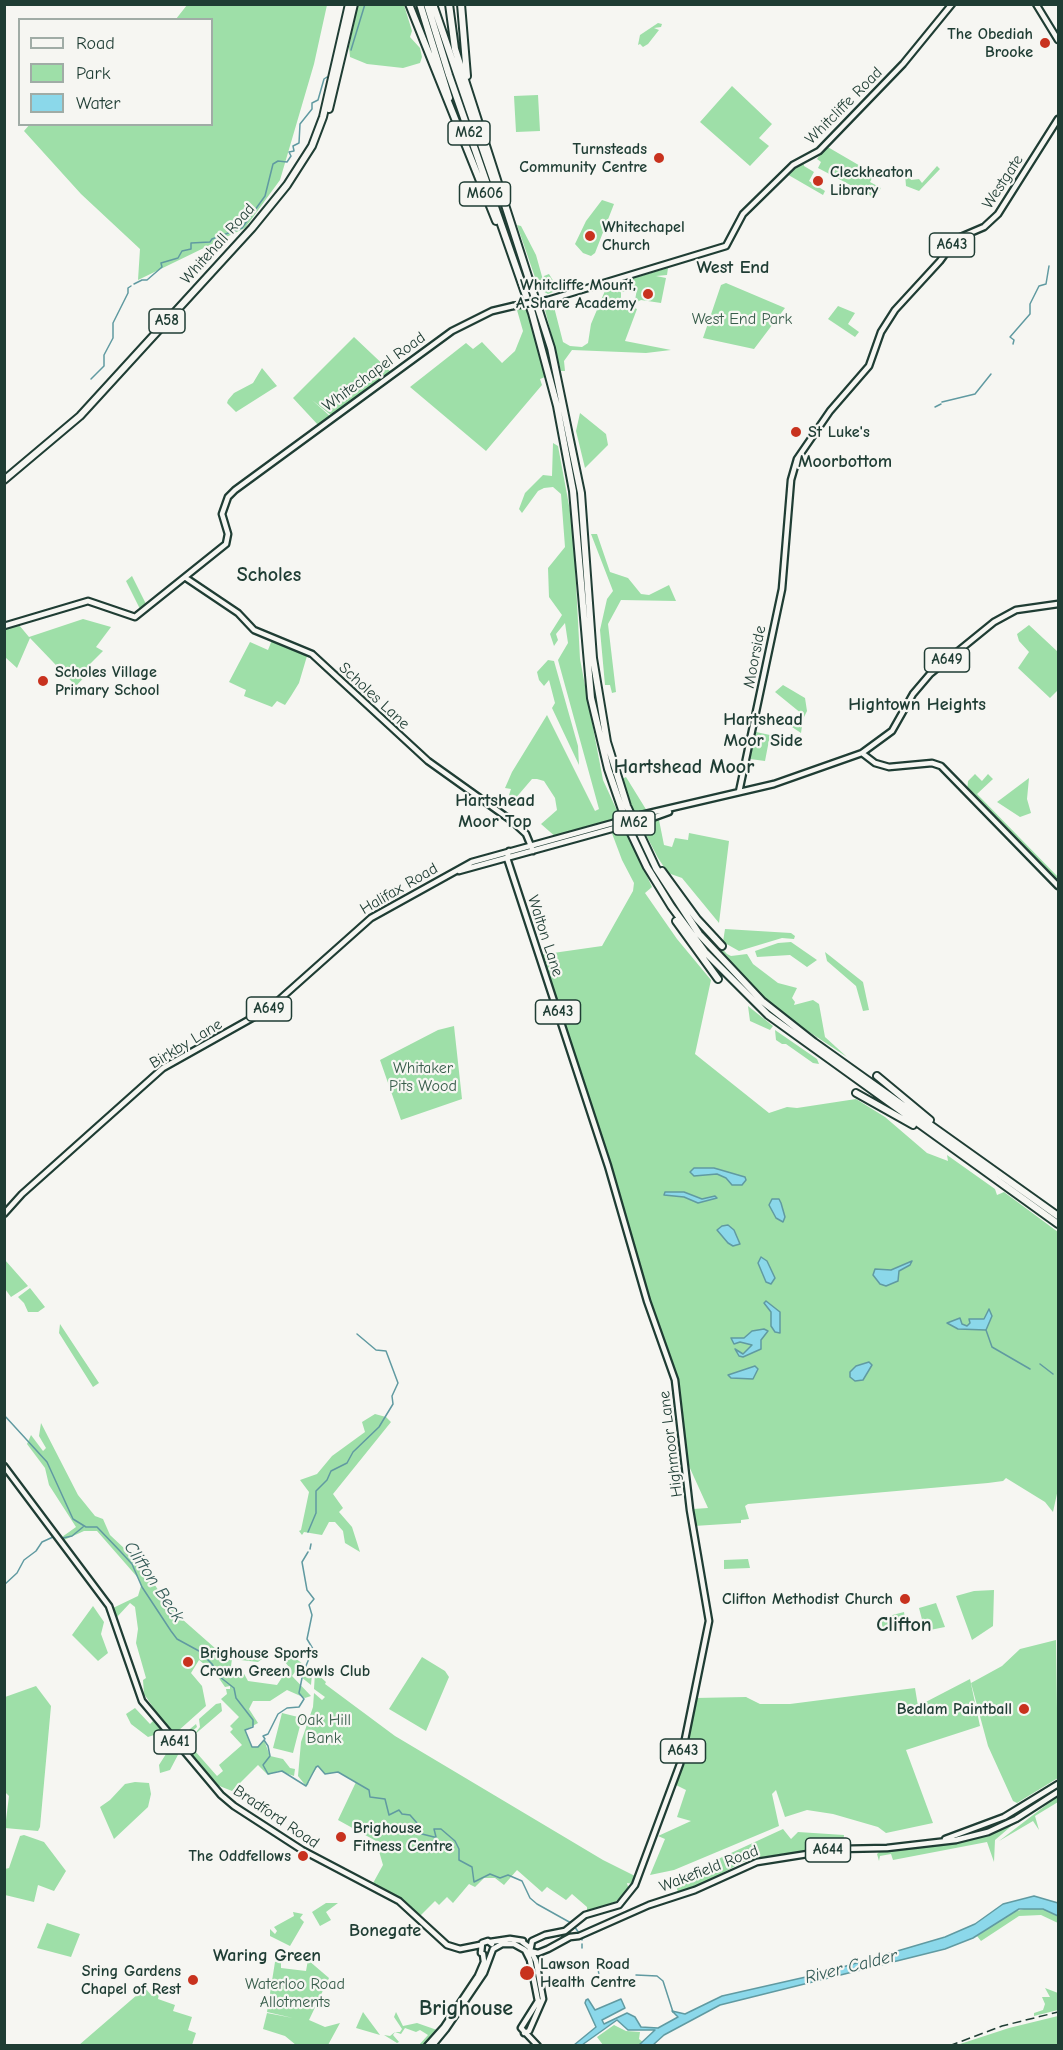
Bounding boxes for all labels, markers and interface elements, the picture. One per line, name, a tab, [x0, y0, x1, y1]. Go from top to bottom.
legend	[18, 18, 213, 126]
place label: The Obediah Brooke	[947, 24, 1033, 62]
text: Road	[76, 33, 115, 54]
marker: The Obediah Brooke	[1038, 36, 1052, 50]
text: Park	[76, 63, 110, 84]
street label: Whitcliffe Road	[801, 63, 887, 149]
text: Water	[76, 93, 120, 114]
road number: M62	[448, 121, 490, 145]
place label: Turnsteads Community Centre	[519, 139, 647, 177]
marker: Turnsteads Community Centre	[652, 151, 666, 165]
street label: Westgate	[978, 151, 1028, 213]
place label: Cleckheaton Library	[830, 162, 913, 200]
marker: Cleckheaton Library	[811, 174, 825, 188]
road number: M606	[460, 182, 510, 206]
street label: Whitehall Road	[177, 200, 259, 288]
place label: Whitechapel Church	[602, 217, 685, 255]
marker: Whitechapel Church	[583, 229, 597, 243]
road number: A643	[930, 233, 974, 257]
district label: West End	[696, 257, 770, 279]
place label: Whitcliffe Mount, A Share Academy	[516, 275, 636, 313]
marker: Whitcliffe Mount, A Share Academy	[641, 287, 655, 301]
road number: A58	[149, 309, 185, 333]
park label: West End Park	[692, 309, 792, 329]
street label: Whitechapel Road	[319, 328, 429, 416]
place label: St Luke's	[808, 422, 870, 442]
marker: St Luke's	[789, 425, 803, 439]
district label: Moorbottom	[798, 451, 892, 473]
district label: Scholes	[237, 563, 301, 587]
street label: Moorside	[740, 624, 770, 690]
road number: A649	[924, 648, 970, 672]
street label: Scholes Lane	[335, 658, 413, 734]
place label: Scholes Village Primary School	[55, 662, 160, 700]
marker: Scholes Village Primary School	[36, 674, 50, 688]
district label: Hightown Heights	[848, 694, 986, 716]
district label: Hartshead Moor Side	[723, 709, 803, 752]
district label: Hartshead Moor	[614, 755, 754, 779]
district label: Hartshead Moor Top	[455, 790, 535, 832]
road number: M62	[613, 811, 655, 835]
street label: Halifax Road	[357, 859, 441, 919]
street label: Walton Lane	[523, 893, 567, 979]
road number: A649	[246, 997, 292, 1021]
road number: A643	[536, 1000, 580, 1024]
street label: Birkby Lane	[146, 1015, 226, 1073]
park label: Whitaker Pits Wood	[389, 1058, 457, 1096]
street label: Highmoor Lane	[655, 1390, 687, 1498]
water label: Clifton Beck	[119, 1537, 189, 1627]
place label: Clifton Methodist Church	[722, 1589, 893, 1609]
marker: Clifton Methodist Church	[898, 1592, 912, 1606]
district label: Clifton	[876, 1613, 932, 1637]
place label: Brighouse Sports Crown Green Bowls Club	[200, 1643, 370, 1681]
marker: Brighouse Sports Crown Green Bowls Club	[181, 1655, 195, 1669]
place label: Bedlam Paintball	[897, 1699, 1012, 1719]
marker: Bedlam Paintball	[1017, 1702, 1031, 1716]
park label: Oak Hill Bank	[297, 1710, 351, 1748]
road number: A641	[154, 1730, 196, 1754]
road number: A643	[660, 1739, 706, 1763]
street label: Bradford Road	[229, 1781, 323, 1853]
place label: Brighouse Fitness Centre	[353, 1818, 453, 1856]
marker: Brighouse Fitness Centre	[334, 1830, 348, 1844]
road number: A644	[806, 1838, 850, 1862]
street label: Wakefield Road	[657, 1841, 761, 1897]
place label: The Oddfellows	[188, 1846, 291, 1866]
marker: The Oddfellows	[296, 1849, 310, 1863]
district label: Bonegate	[349, 1920, 421, 1942]
district label: Waring Green	[213, 1945, 321, 1967]
water label: River Calder	[803, 1945, 899, 1989]
place label: Lawson Road Health Centre	[540, 1954, 636, 1992]
place label: Sring Gardens Chapel of Rest	[81, 1961, 181, 1999]
marker: Lawson Road Health Centre	[518, 1964, 536, 1982]
marker: Sring Gardens Chapel of Rest	[186, 1973, 200, 1987]
park label: Waterloo Road Allotments	[245, 1974, 345, 2012]
district label: Brighouse	[419, 1996, 513, 2022]

